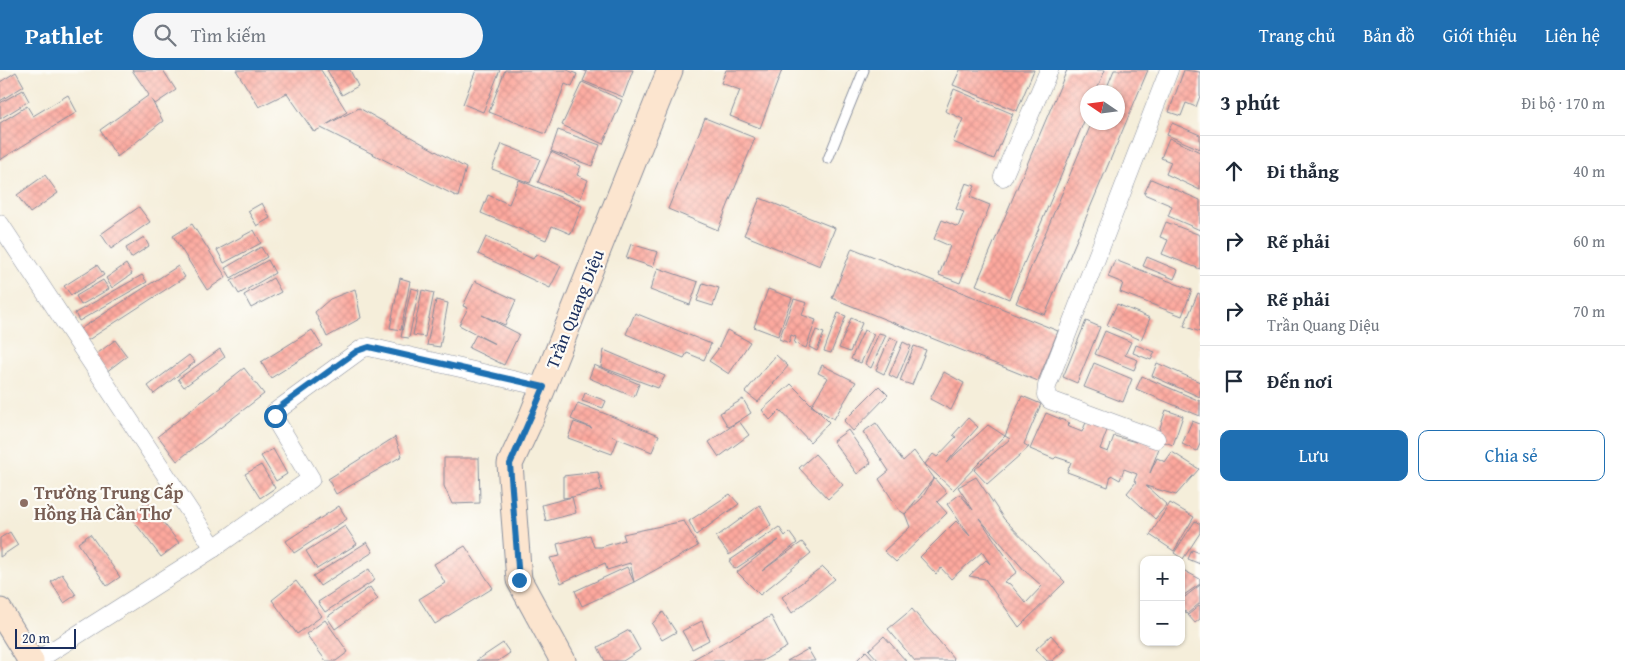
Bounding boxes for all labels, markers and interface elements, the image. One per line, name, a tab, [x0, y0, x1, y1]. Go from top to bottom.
search box	[133, 13, 483, 58]
text: Pathlet	[25, 18, 103, 53]
icon: search	[151, 21, 179, 49]
text: Tìm kiếm	[191, 21, 266, 49]
text: Trang chủ	[1259, 22, 1335, 49]
text: Bản đồ	[1363, 22, 1415, 49]
text: Giới thiệu	[1443, 22, 1517, 49]
text: Liên hệ	[1545, 22, 1600, 49]
north arrow	[1080, 85, 1125, 130]
text: 3 phút	[1220, 87, 1280, 118]
text: Đi bộ · 170 m	[1521, 91, 1605, 115]
icon: ahead	[1220, 157, 1248, 185]
text: Đi thẳng	[1267, 157, 1339, 185]
text: 40 m	[1573, 159, 1605, 183]
icon: right	[1220, 227, 1248, 255]
text: Rẽ phải	[1267, 227, 1330, 255]
text: 60 m	[1573, 229, 1605, 253]
street label: Trần Quang Diệu	[538, 245, 611, 372]
text: Rẽ phải	[1267, 285, 1330, 313]
icon: right	[1220, 297, 1248, 325]
text: 70 m	[1573, 299, 1605, 323]
text: Trần Quang Diệu	[1267, 313, 1379, 337]
icon: arrive	[1220, 367, 1248, 395]
text: Đến nơi	[1267, 367, 1333, 395]
route start	[264, 405, 287, 428]
button: Lưu	[1220, 430, 1408, 481]
button: Chia sẻ	[1418, 430, 1605, 481]
place label: Trường Trung Cấp Hồng Hà Cần Thơ	[34, 479, 183, 527]
marker: Trường Trung Cấp Hồng Hà Cần Thơ	[18, 497, 30, 509]
map controls	[1140, 556, 1185, 646]
button: +	[1140, 556, 1185, 601]
route end	[508, 569, 531, 592]
button: −	[1140, 601, 1185, 646]
scale bar	[15, 626, 76, 649]
text: 20 m	[22, 628, 50, 648]

